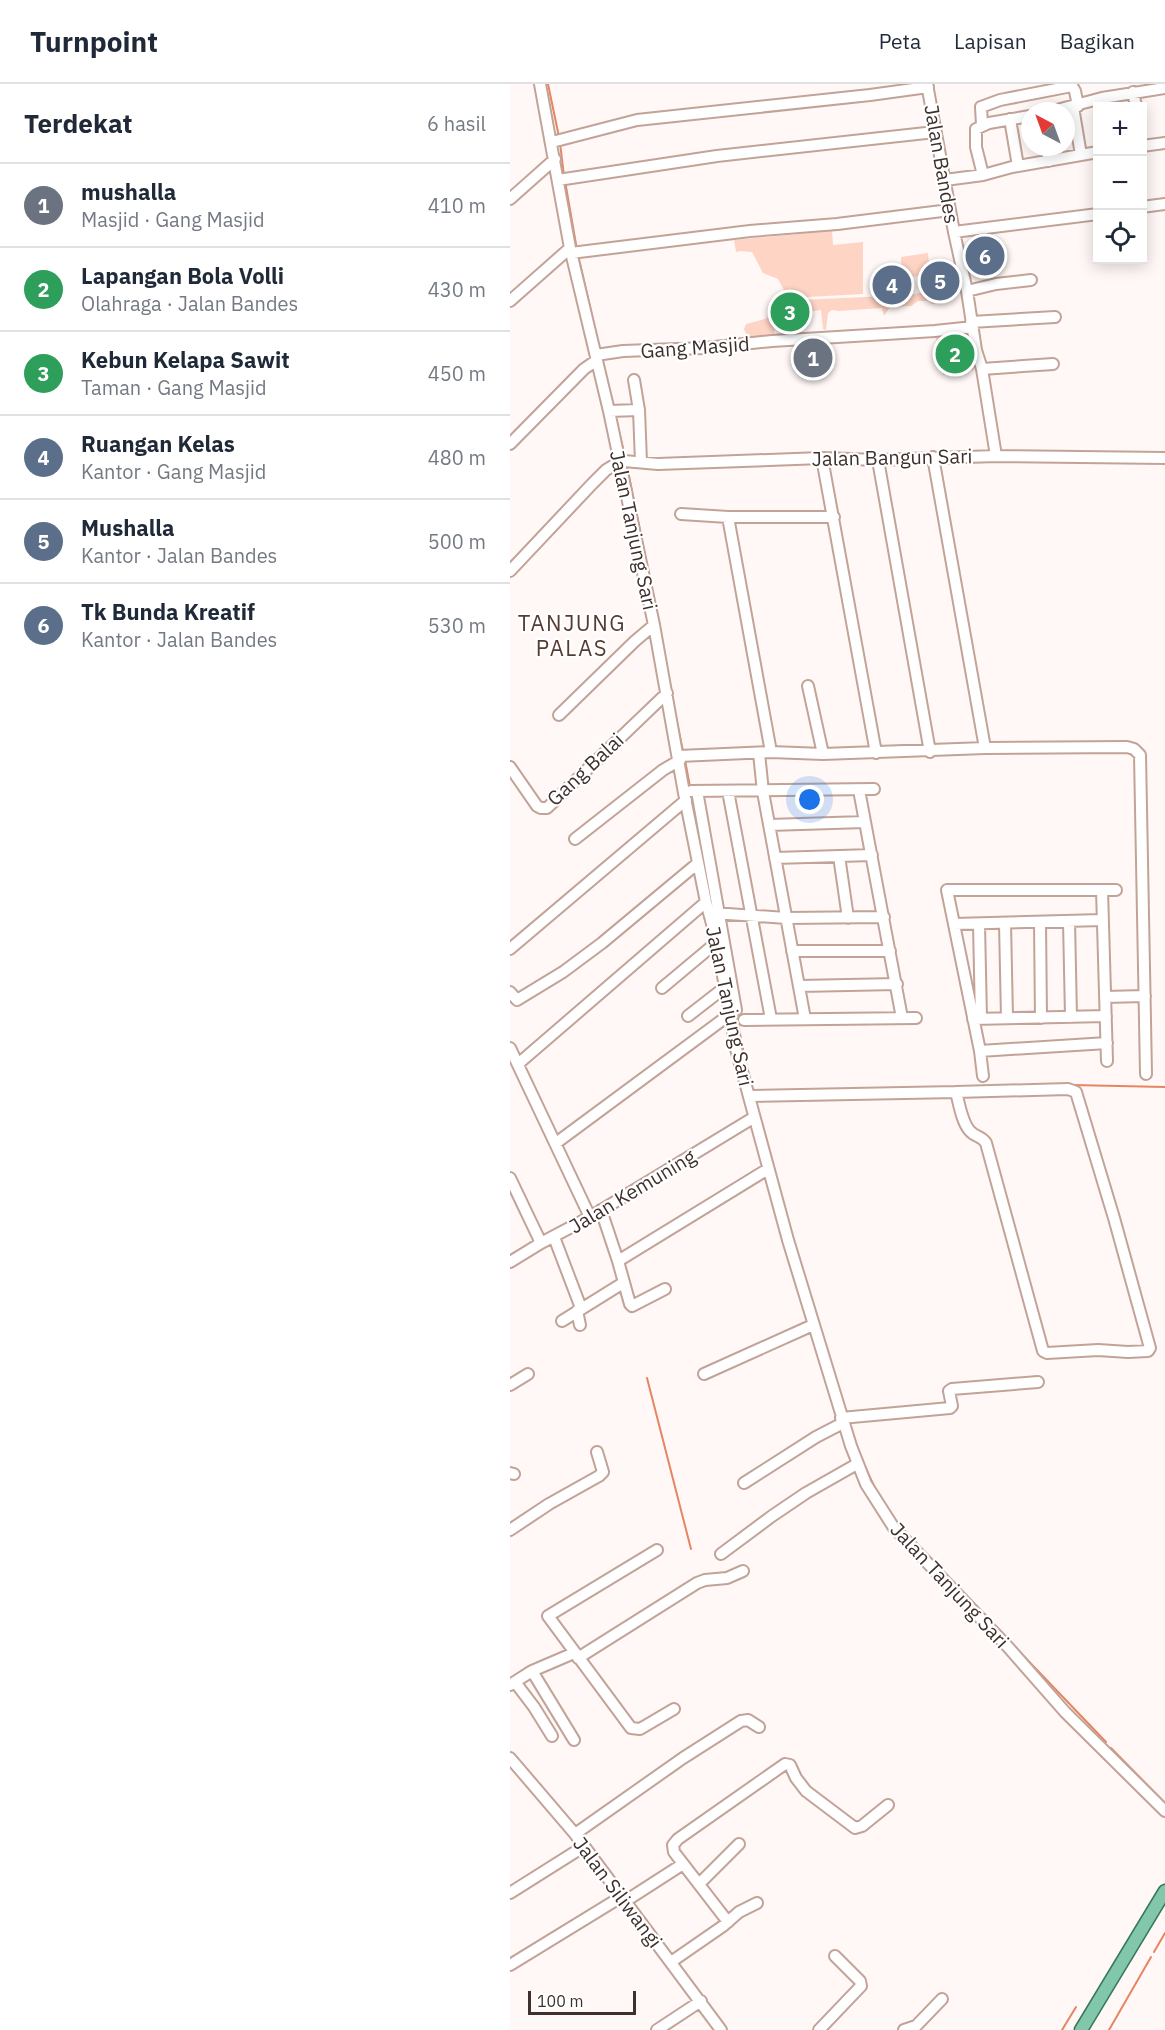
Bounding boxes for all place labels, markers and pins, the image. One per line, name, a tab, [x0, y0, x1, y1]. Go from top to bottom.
pin: 6	[966, 234, 1004, 279]
pin: 5	[920, 258, 960, 304]
pin: 4	[872, 262, 911, 308]
pin: 3	[770, 290, 810, 334]
pin: 2	[936, 332, 974, 376]
pin: 1	[794, 336, 832, 380]

